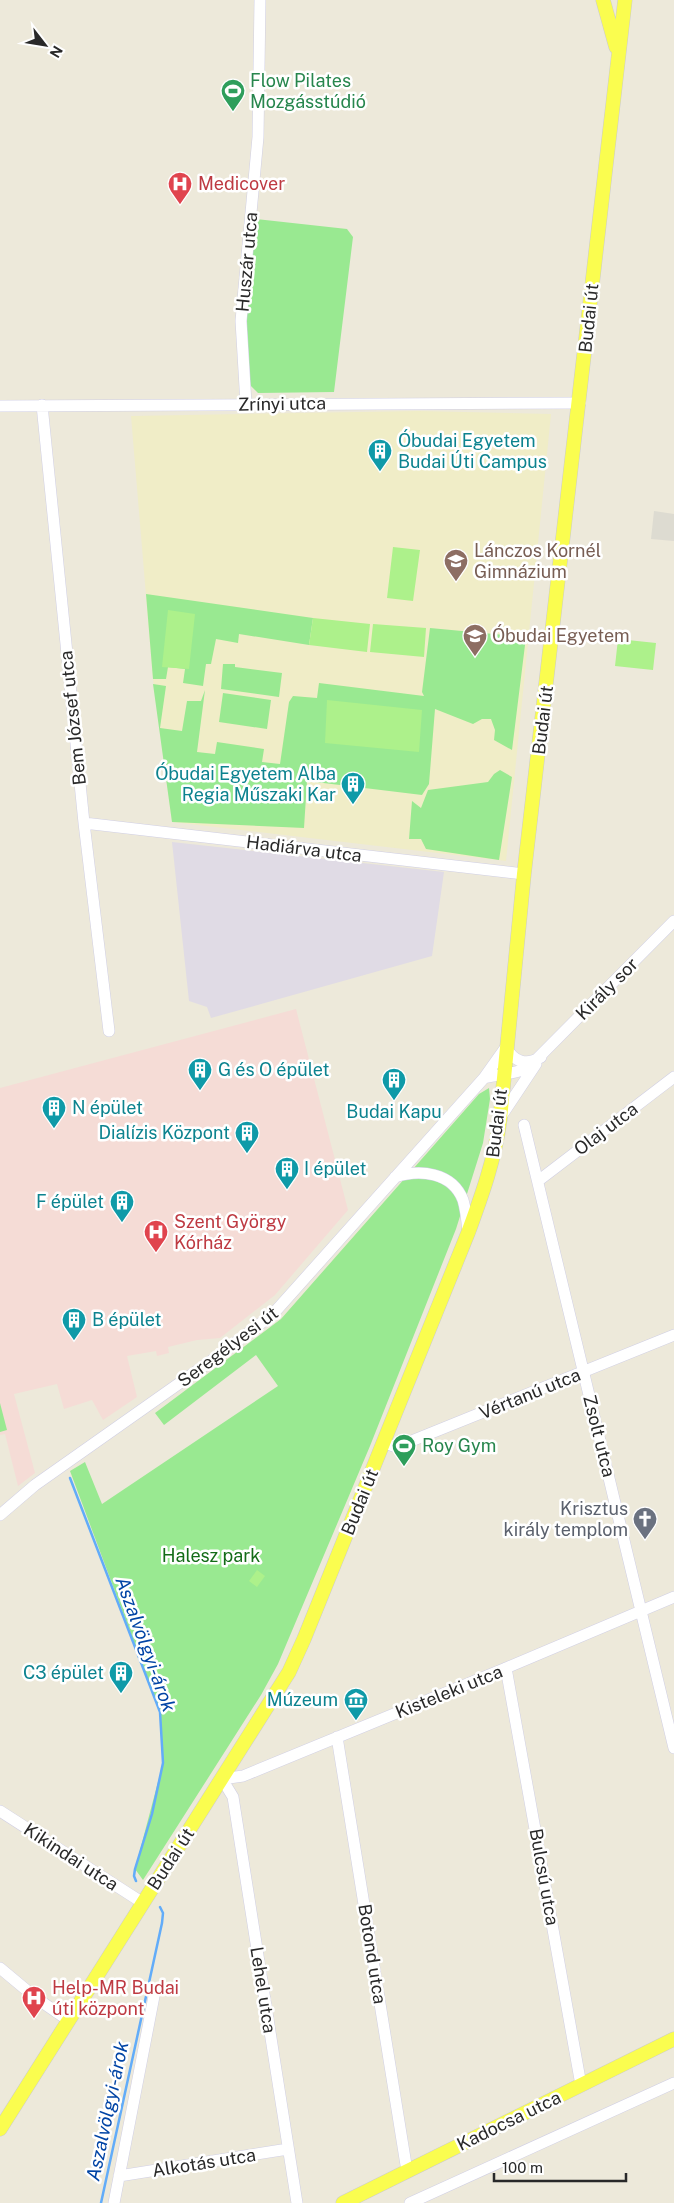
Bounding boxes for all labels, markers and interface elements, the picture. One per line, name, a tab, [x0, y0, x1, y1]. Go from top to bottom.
north arrow	[20, 20, 70, 70]
text: N	[46, 43, 66, 61]
place label: Flow Pilates Mozgásstúdió	[250, 70, 366, 112]
sports icon: Flow Pilates Mozgásstúdió	[220, 78, 246, 112]
hospital icon: Medicover	[167, 171, 193, 205]
place label: Medicover	[198, 173, 285, 194]
street label: Huszár utca	[232, 211, 261, 313]
street label: Budai út	[574, 282, 603, 354]
street label: Zrínyi utca	[238, 392, 326, 415]
place label: Óbudai Egyetem Budai Úti Campus	[398, 429, 547, 472]
building icon: Óbudai Egyetem Budai Úti Campus	[367, 438, 393, 472]
place label: Lánczos Kornél Gimnázium	[474, 540, 601, 582]
school or university icon: Lánczos Kornél Gimnázium	[443, 548, 469, 582]
school or university icon: Óbudai Egyetem	[462, 623, 488, 657]
place label: Óbudai Egyetem	[492, 624, 630, 646]
street label: Bem József utca	[55, 650, 90, 786]
street label: Budai út	[528, 684, 557, 756]
place label: Óbudai Egyetem Alba Regia Műszaki Kar	[155, 762, 336, 805]
building icon: Óbudai Egyetem Alba Regia Műszaki Kar	[340, 771, 366, 805]
street label: Hadiárva utca	[245, 831, 363, 866]
street label: Király sor	[571, 953, 642, 1024]
building icon: G és O épület	[187, 1057, 213, 1091]
place label: G és O épület	[218, 1059, 329, 1080]
building icon: Budai Kapu	[381, 1067, 407, 1101]
street label: Budai út	[482, 1087, 511, 1159]
building icon: N épület	[41, 1095, 67, 1129]
place label: N épület	[72, 1097, 143, 1118]
street label: Olaj utca	[570, 1098, 642, 1159]
place label: Budai Kapu	[346, 1101, 442, 1122]
building icon: Dialízis Központ	[234, 1120, 260, 1154]
place label: Dialízis Központ	[99, 1122, 230, 1143]
building icon: I épület	[274, 1156, 300, 1190]
place label: I épület	[304, 1158, 366, 1179]
building icon: F épület	[109, 1189, 135, 1223]
place label: F épület	[36, 1191, 104, 1212]
place label: Szent György Kórház	[174, 1211, 287, 1253]
hospital icon: Szent György Kórház	[143, 1219, 169, 1253]
street label: Seregélyesi út	[173, 1302, 282, 1391]
building icon: B épület	[61, 1307, 87, 1341]
place label: B épület	[92, 1309, 161, 1330]
street label: Vértanú utca	[476, 1364, 583, 1423]
street label: Zsolt utca	[579, 1393, 620, 1479]
sports icon: Roy Gym	[391, 1433, 417, 1467]
place label: Roy Gym	[422, 1435, 496, 1456]
street label: Budai út	[337, 1466, 382, 1538]
place label: Krisztus király templom	[504, 1498, 628, 1540]
church icon: Krisztus király templom	[632, 1506, 658, 1540]
park label: Halesz park	[162, 1545, 260, 1566]
water label: Aszalvölgyi-árok	[111, 1574, 181, 1715]
building icon: C3 épület	[108, 1660, 134, 1694]
street label: Kisteleki utca	[392, 1661, 505, 1723]
place label: C3 épület	[23, 1662, 104, 1683]
museum icon: Múzeum	[343, 1687, 369, 1721]
place label: Múzeum	[267, 1689, 338, 1710]
street label: Kikindai utca	[20, 1818, 122, 1895]
street label: Budai út	[143, 1824, 198, 1894]
street label: Bulcsú utca	[526, 1827, 563, 1927]
street label: Botond utca	[354, 1902, 391, 2006]
street label: Lehel utca	[246, 1945, 281, 2035]
place label: Help-MR Budai úti központ	[52, 1977, 179, 2019]
hospital icon: Help-MR Budai úti központ	[21, 1985, 47, 2019]
water label: Aszalvölgyi-árok	[81, 2039, 133, 2183]
street label: Kadocsa utca	[453, 2086, 564, 2155]
street label: Alkotás utca	[151, 2144, 257, 2181]
scale bar	[494, 2150, 626, 2182]
text: 100 m	[502, 2159, 543, 2176]

